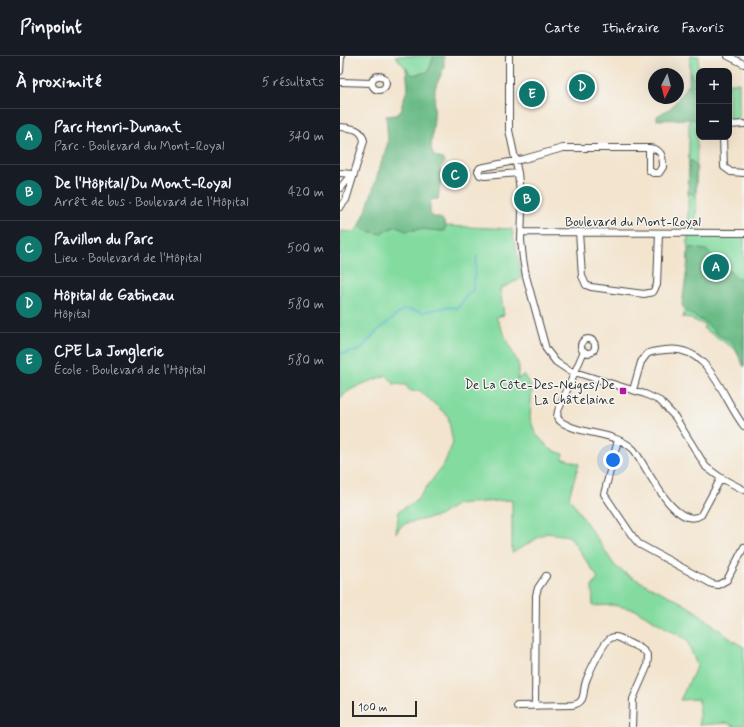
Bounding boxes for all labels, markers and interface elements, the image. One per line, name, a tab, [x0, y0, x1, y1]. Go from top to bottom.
text: Pinpoint	[20, 15, 82, 40]
text: Carte	[544, 19, 580, 37]
text: Itinéraire	[602, 19, 659, 37]
text: Favoris	[681, 19, 724, 37]
north arrow	[648, 68, 684, 104]
map controls	[696, 68, 732, 140]
button: +	[696, 68, 732, 104]
text: À proximité	[16, 71, 101, 93]
pin: D	[569, 72, 595, 102]
text: 5 résultats	[262, 74, 324, 91]
pin: E	[519, 79, 545, 109]
button: −	[696, 104, 732, 140]
text: Parc Henri-Dunant	[54, 118, 182, 138]
text: A	[25, 128, 33, 145]
text: 340 m	[289, 128, 324, 145]
text: Parc · Boulevard du Mont-Royal	[54, 138, 224, 155]
pin: C	[442, 160, 468, 190]
text: De l'Hôpital/Du Mont-Royal	[54, 174, 231, 194]
text: B	[25, 184, 33, 201]
text: 420 m	[288, 184, 324, 201]
pin: B	[514, 184, 540, 214]
text: Arrêt de bus · Boulevard de l'Hôpital	[54, 194, 249, 211]
street label: Boulevard du Mont-Royal	[565, 214, 701, 231]
text: Pavillon du Parc	[54, 230, 153, 250]
text: C	[24, 240, 34, 257]
text: 500 m	[287, 240, 324, 257]
text: Lieu · Boulevard de l'Hôpital	[54, 250, 202, 267]
pin: A	[703, 252, 729, 282]
text: Hôpital de Gatineau	[54, 286, 175, 306]
text: D	[25, 296, 33, 313]
text: 580 m	[287, 296, 324, 313]
text: Hôpital	[54, 306, 90, 323]
text: CPE La Jonglerie	[54, 342, 164, 362]
text: E	[25, 352, 33, 369]
text: 580 m	[287, 352, 324, 369]
text: École · Boulevard de l'Hôpital	[54, 362, 205, 379]
place label: De La Côte-Des-Neiges/De La Châtelaine	[464, 377, 615, 409]
marker: De La Côte-Des-Neiges/De La Châtelaine	[618, 386, 628, 396]
your location	[603, 450, 623, 470]
scale bar	[352, 699, 417, 718]
text: 100 m	[358, 701, 388, 715]

